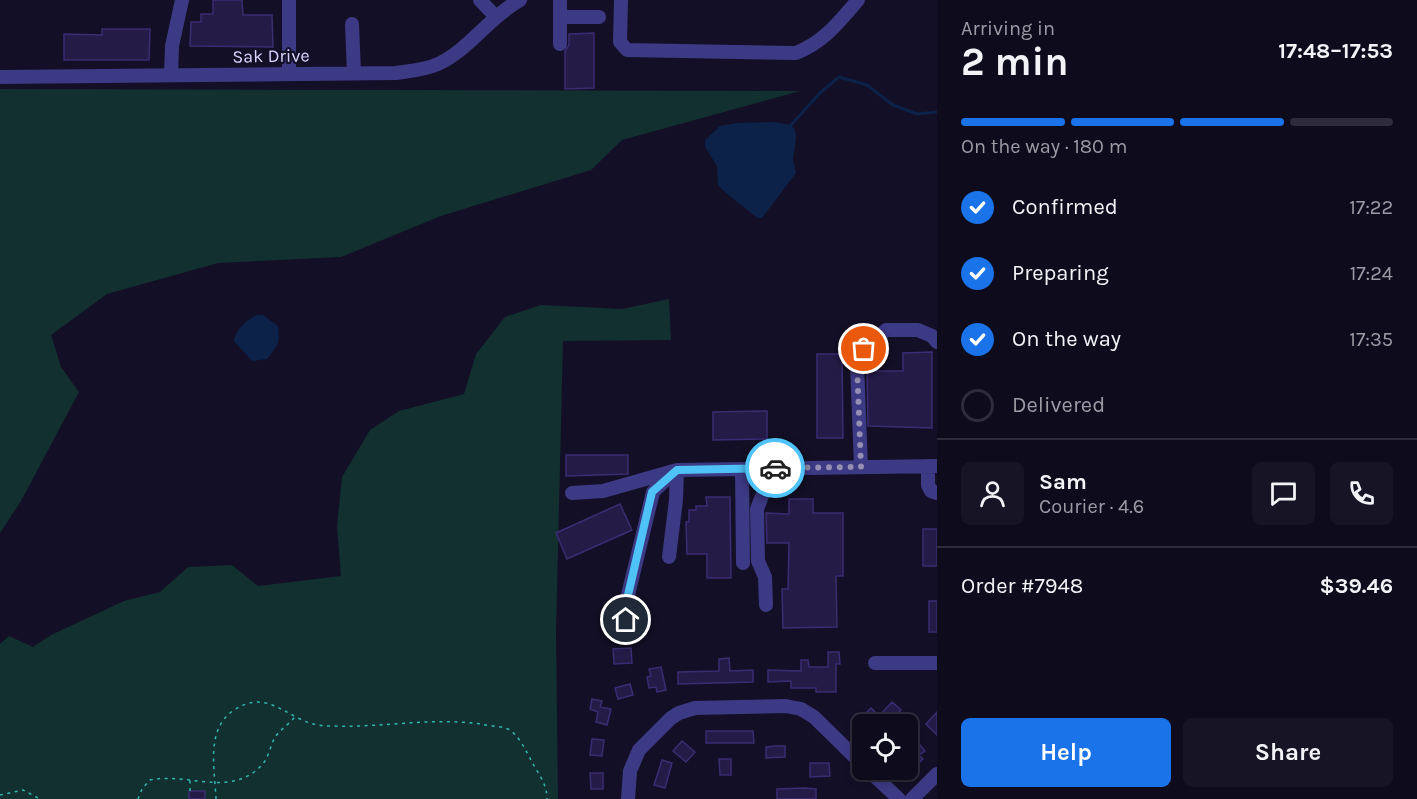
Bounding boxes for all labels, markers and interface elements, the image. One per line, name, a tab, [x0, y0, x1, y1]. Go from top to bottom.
text: Arriving in	[961, 17, 1055, 40]
text: 17:48–17:53	[1278, 38, 1393, 64]
text: 2 min	[961, 39, 1069, 85]
street label: Sak Drive	[232, 44, 310, 68]
text: On the way · 180 m	[961, 135, 1127, 158]
icon: check	[961, 191, 994, 224]
text: Confirmed	[1012, 194, 1118, 220]
text: 17:22	[1349, 196, 1393, 219]
icon: check	[961, 257, 994, 290]
text: Preparing	[1012, 260, 1109, 286]
text: 17:24	[1350, 262, 1393, 285]
pin	[838, 323, 889, 374]
icon: check	[961, 323, 994, 356]
text: On the way	[1012, 326, 1121, 352]
text: 17:35	[1349, 328, 1393, 351]
icon: bag	[847, 332, 880, 365]
text: Delivered	[1012, 392, 1105, 418]
courier	[745, 438, 805, 498]
icon: car	[759, 452, 792, 485]
button: person	[961, 462, 1024, 525]
button: chat	[1252, 462, 1315, 525]
button: phone	[1330, 462, 1393, 525]
text: Sam	[1039, 469, 1087, 495]
text: Courier · 4.6	[1039, 495, 1144, 518]
text: Order #7948	[961, 573, 1083, 599]
text: $39.46	[1320, 573, 1393, 599]
pin	[600, 594, 651, 645]
icon: home	[609, 603, 642, 636]
map controls	[852, 714, 918, 780]
button: locate	[852, 714, 918, 780]
button: Help	[961, 718, 1171, 787]
button: Share	[1183, 718, 1393, 787]

